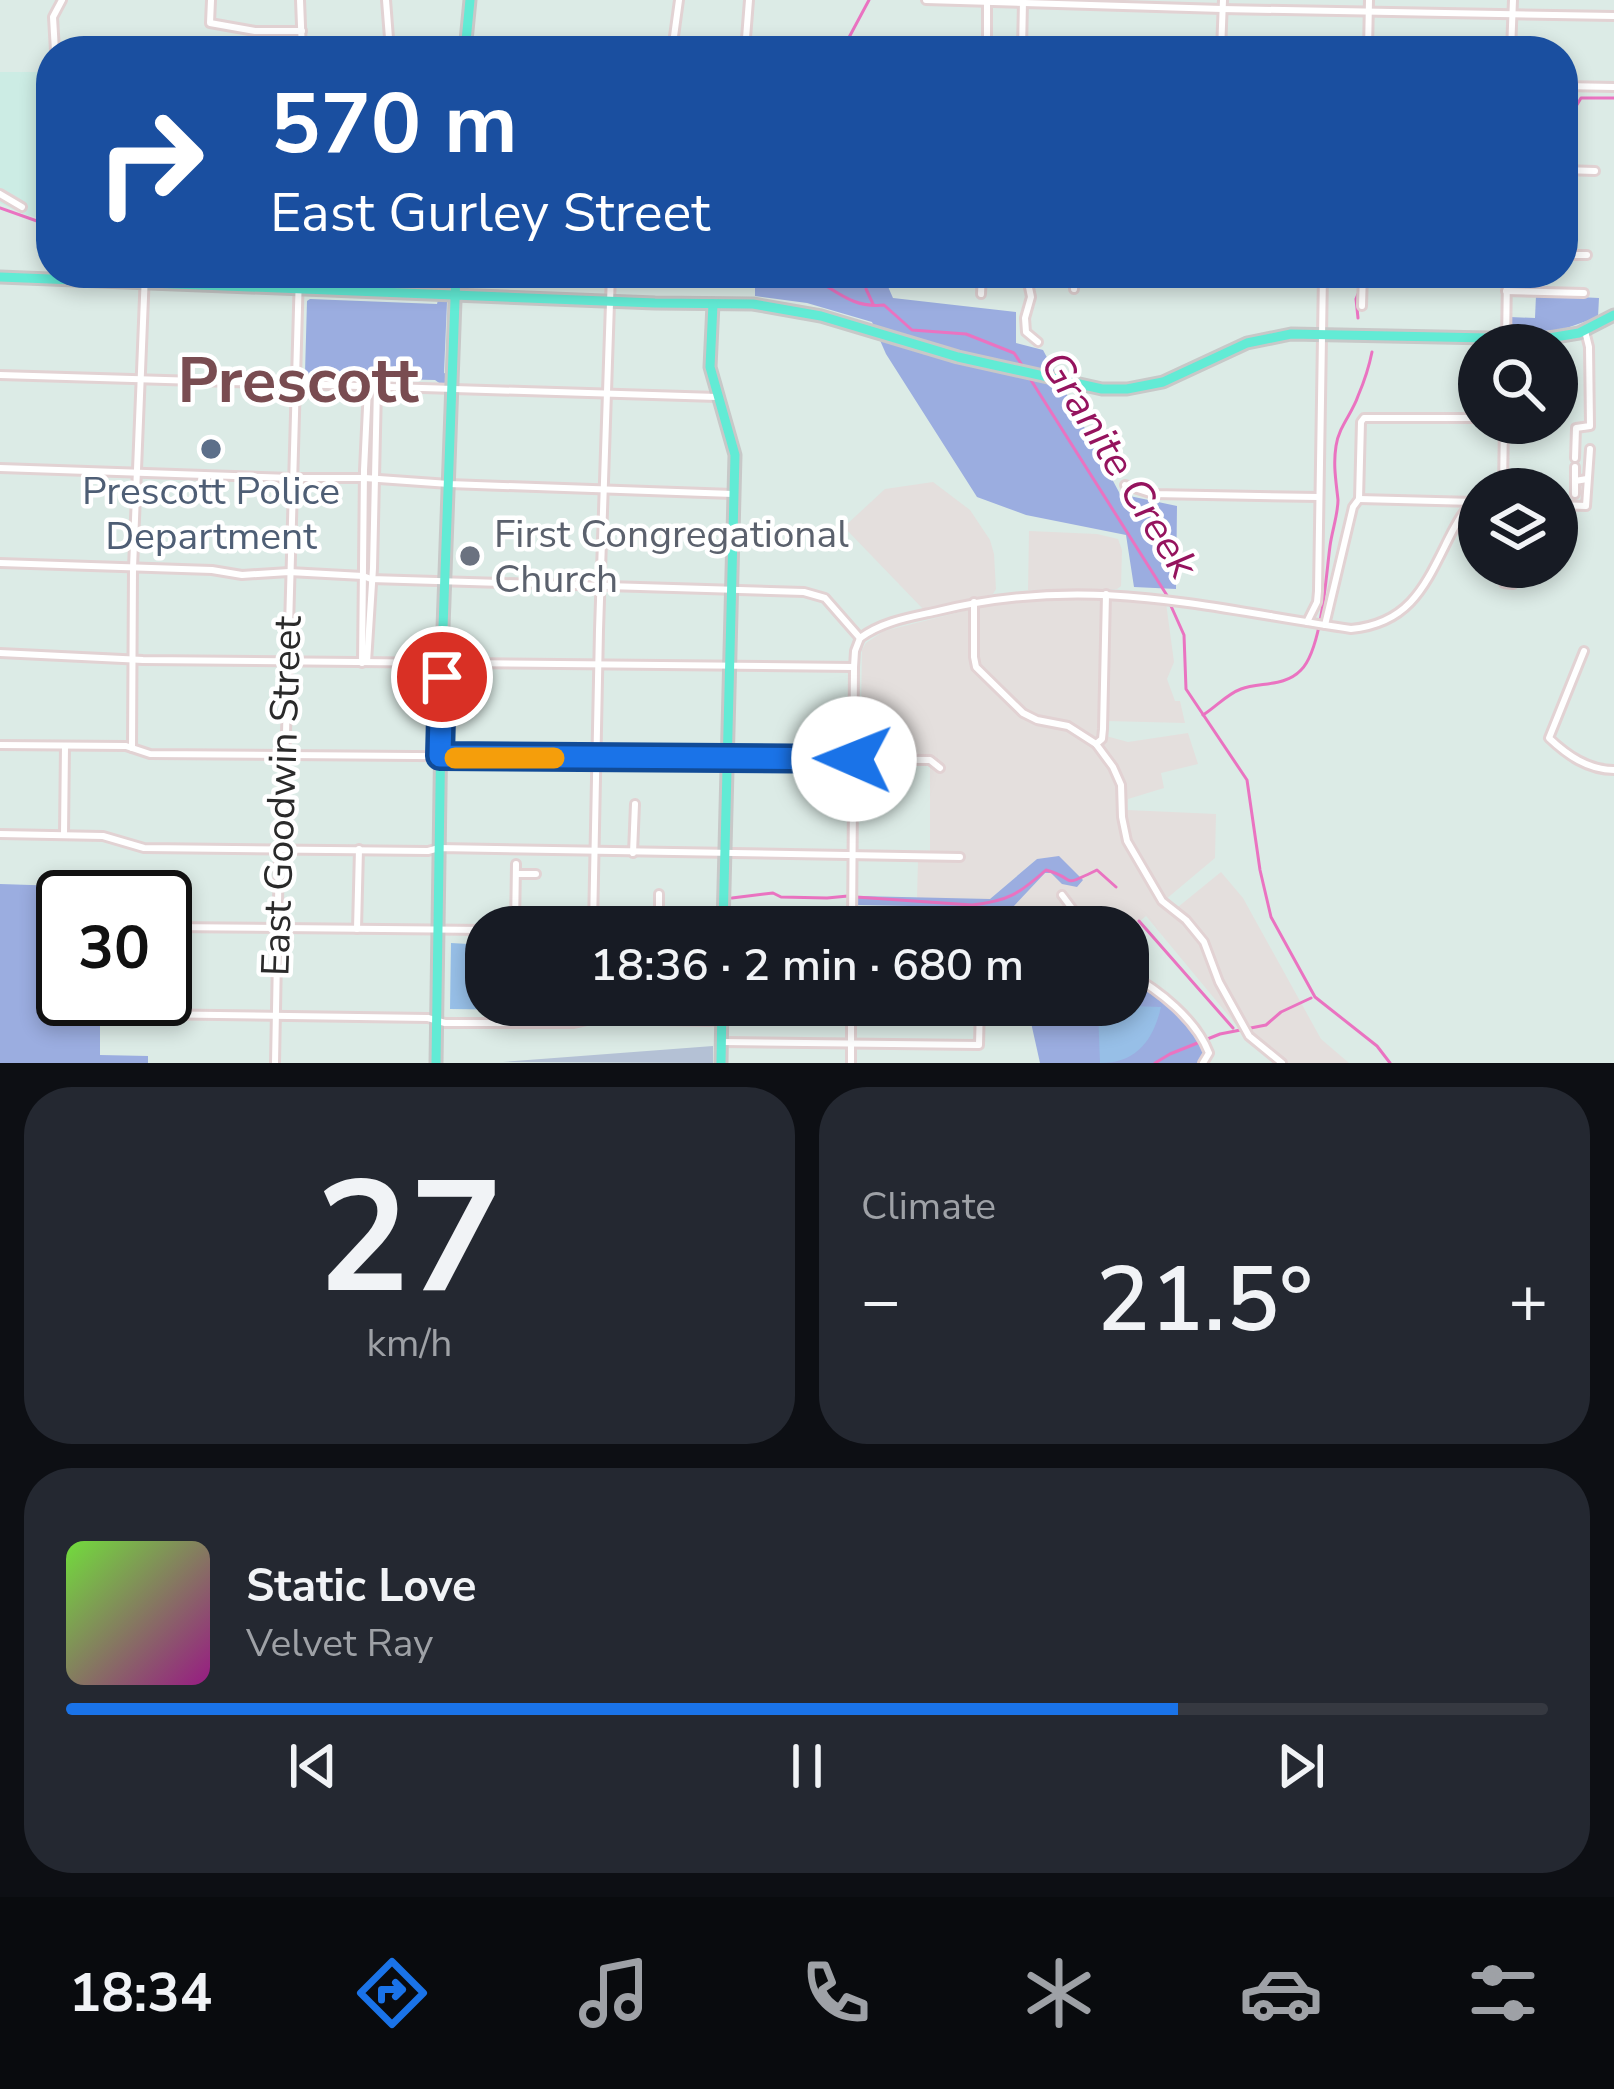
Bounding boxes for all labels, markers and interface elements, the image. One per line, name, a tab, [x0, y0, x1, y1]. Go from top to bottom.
text: 570 m	[270, 67, 518, 182]
icon: right	[72, 84, 228, 240]
text: East Gurley Street	[270, 176, 710, 250]
map controls	[1458, 324, 1578, 588]
button: search	[1458, 324, 1578, 444]
district label: Prescott	[177, 338, 419, 424]
water label: Granite Creek	[1027, 341, 1212, 590]
marker: Prescott Police Department	[198, 436, 224, 462]
place label: Prescott Police Department	[82, 465, 340, 563]
button: layers	[1458, 468, 1578, 588]
place label: First Congregational Church	[494, 508, 849, 606]
marker: First Congregational Church	[457, 543, 483, 569]
street label: East Goodwin Street	[249, 615, 315, 977]
pin	[391, 626, 493, 728]
icon: arrive	[409, 644, 475, 710]
position arrow	[791, 696, 917, 822]
speed limit sign: 30	[36, 870, 192, 1026]
text: 18:36 · 2 min · 680 m	[590, 935, 1024, 996]
text: 27	[316, 1132, 503, 1345]
text: Climate	[861, 1180, 996, 1233]
text: 21.5°	[1096, 1239, 1313, 1362]
text: −	[861, 1256, 901, 1346]
text: +	[1508, 1256, 1548, 1346]
text: km/h	[367, 1317, 452, 1370]
text: Static Love	[246, 1556, 476, 1617]
text: Velvet Ray	[246, 1617, 433, 1670]
icon: previous	[280, 1733, 346, 1799]
icon: pause	[774, 1733, 840, 1799]
icon: next	[1268, 1733, 1334, 1799]
icon: directions	[350, 1951, 434, 2035]
icon: music	[572, 1951, 656, 2035]
icon: phone	[794, 1951, 878, 2035]
icon: climate	[1017, 1951, 1101, 2035]
icon: car	[1239, 1951, 1323, 2035]
icon: filters	[1461, 1951, 1545, 2035]
text: 18:34	[69, 1956, 212, 2030]

